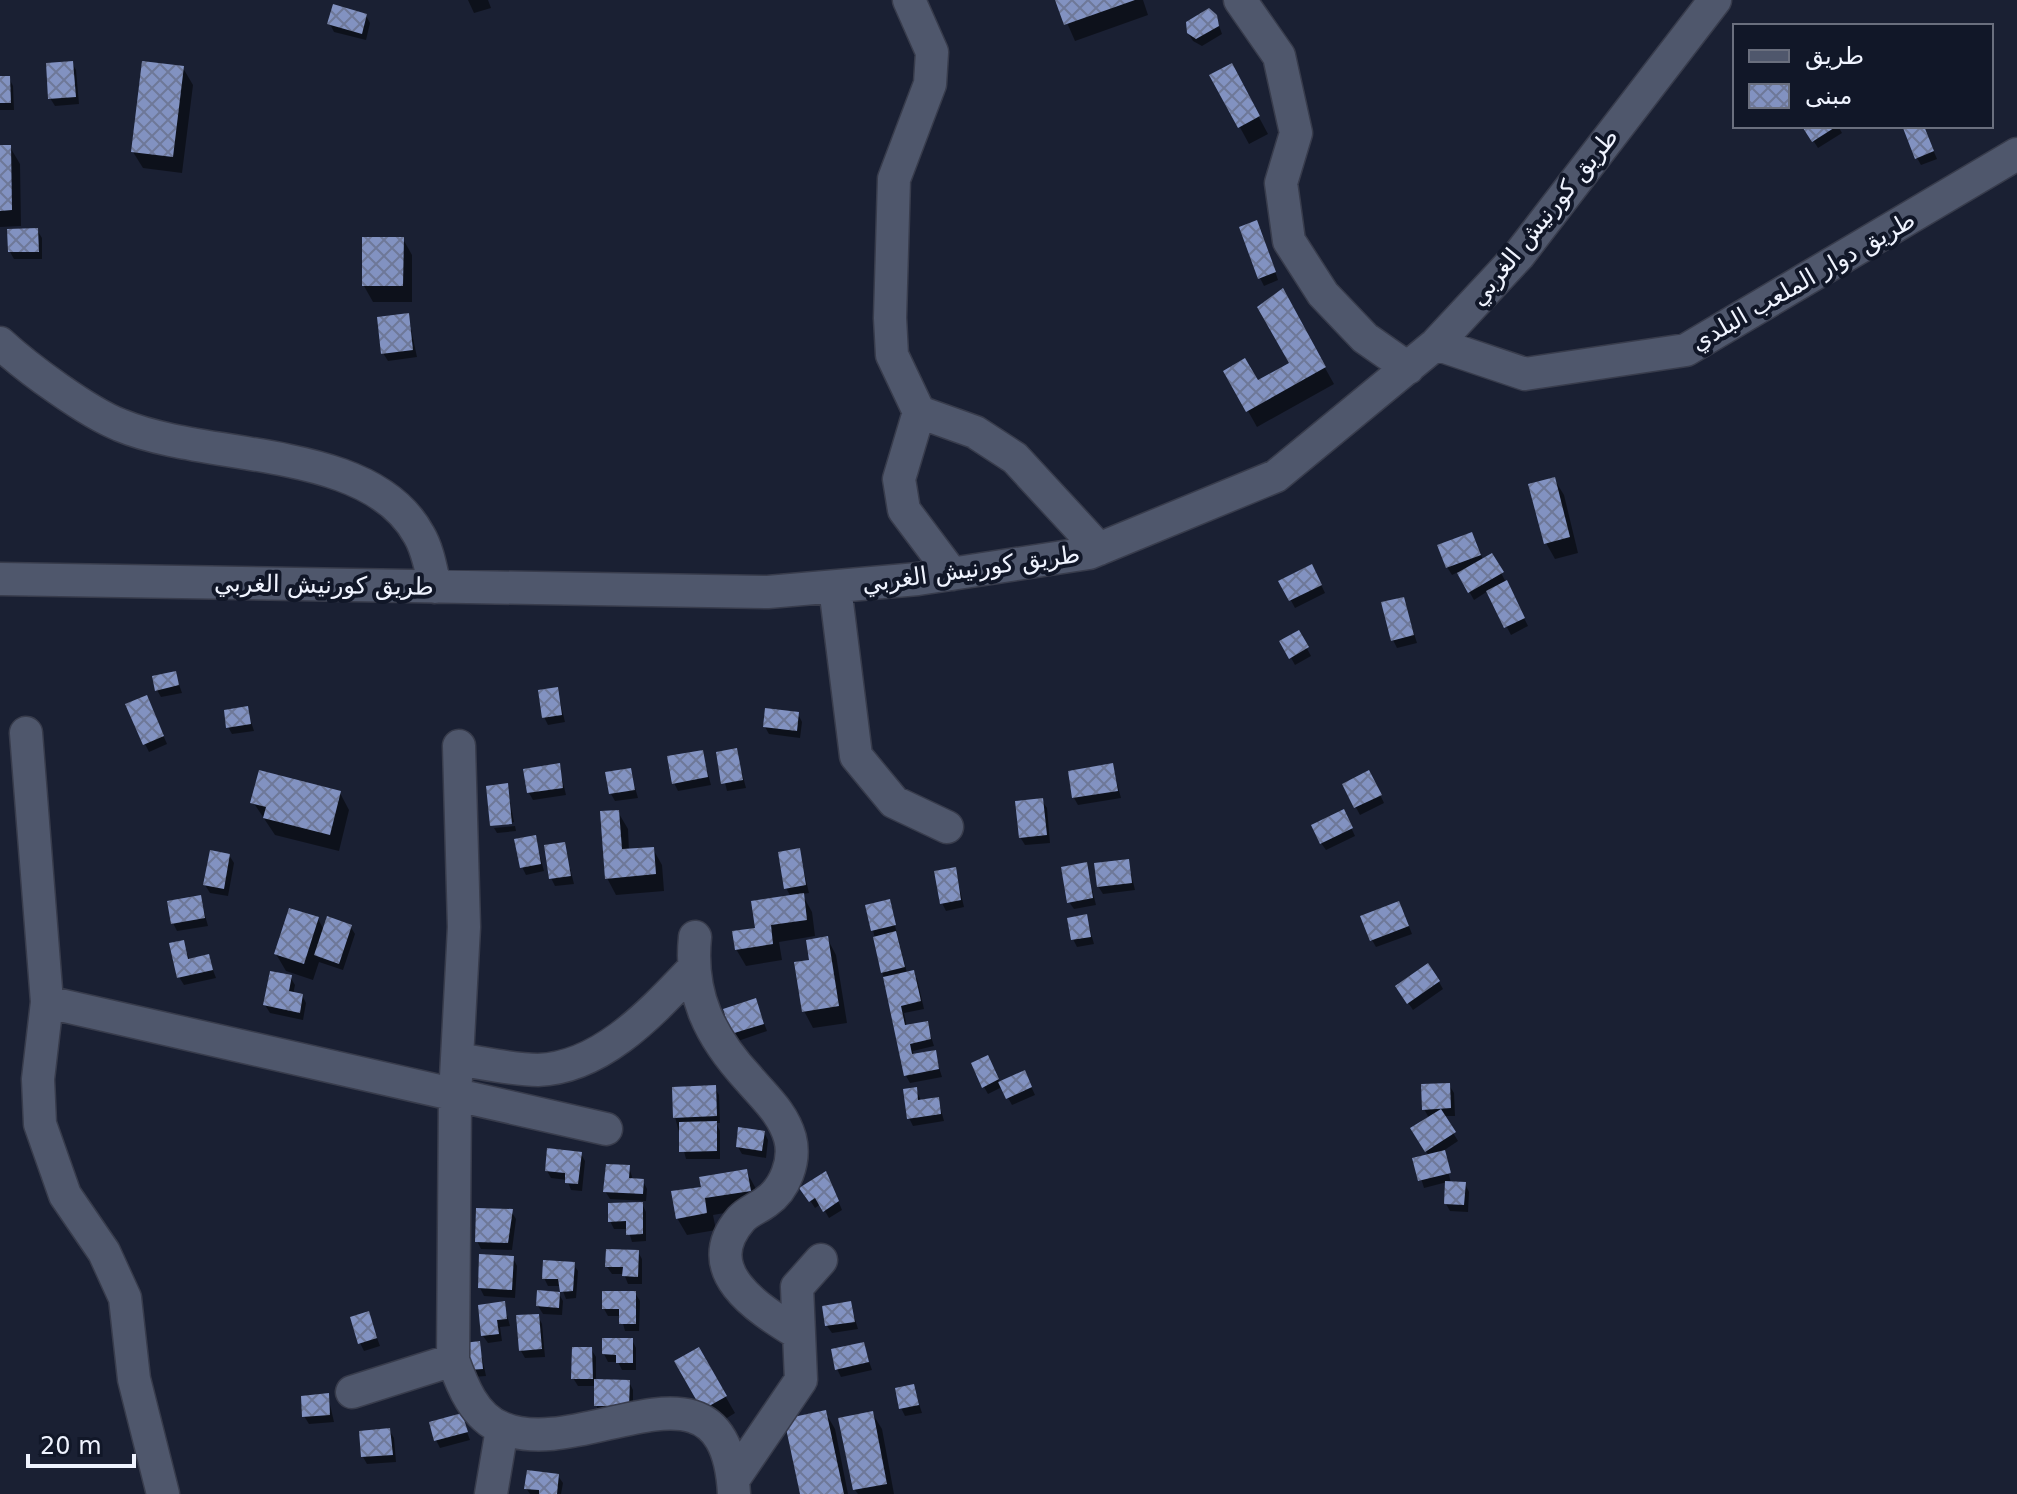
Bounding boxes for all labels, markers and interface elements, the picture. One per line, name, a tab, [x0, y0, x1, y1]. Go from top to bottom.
legend	[1733, 24, 1993, 128]
text: طريق	[1805, 42, 1864, 70]
text: مبنى	[1805, 82, 1852, 110]
street label: طريق كورنيش الغربي	[1464, 123, 1624, 311]
street label: طريق دوار الملعب البلدي	[1686, 205, 1920, 357]
street label: طريق كورنيش الغربي	[860, 540, 1082, 598]
street label: طريق كورنيش الغربي	[214, 569, 434, 601]
scale bar	[28, 1418, 134, 1468]
text: 20 m	[40, 1432, 102, 1460]

